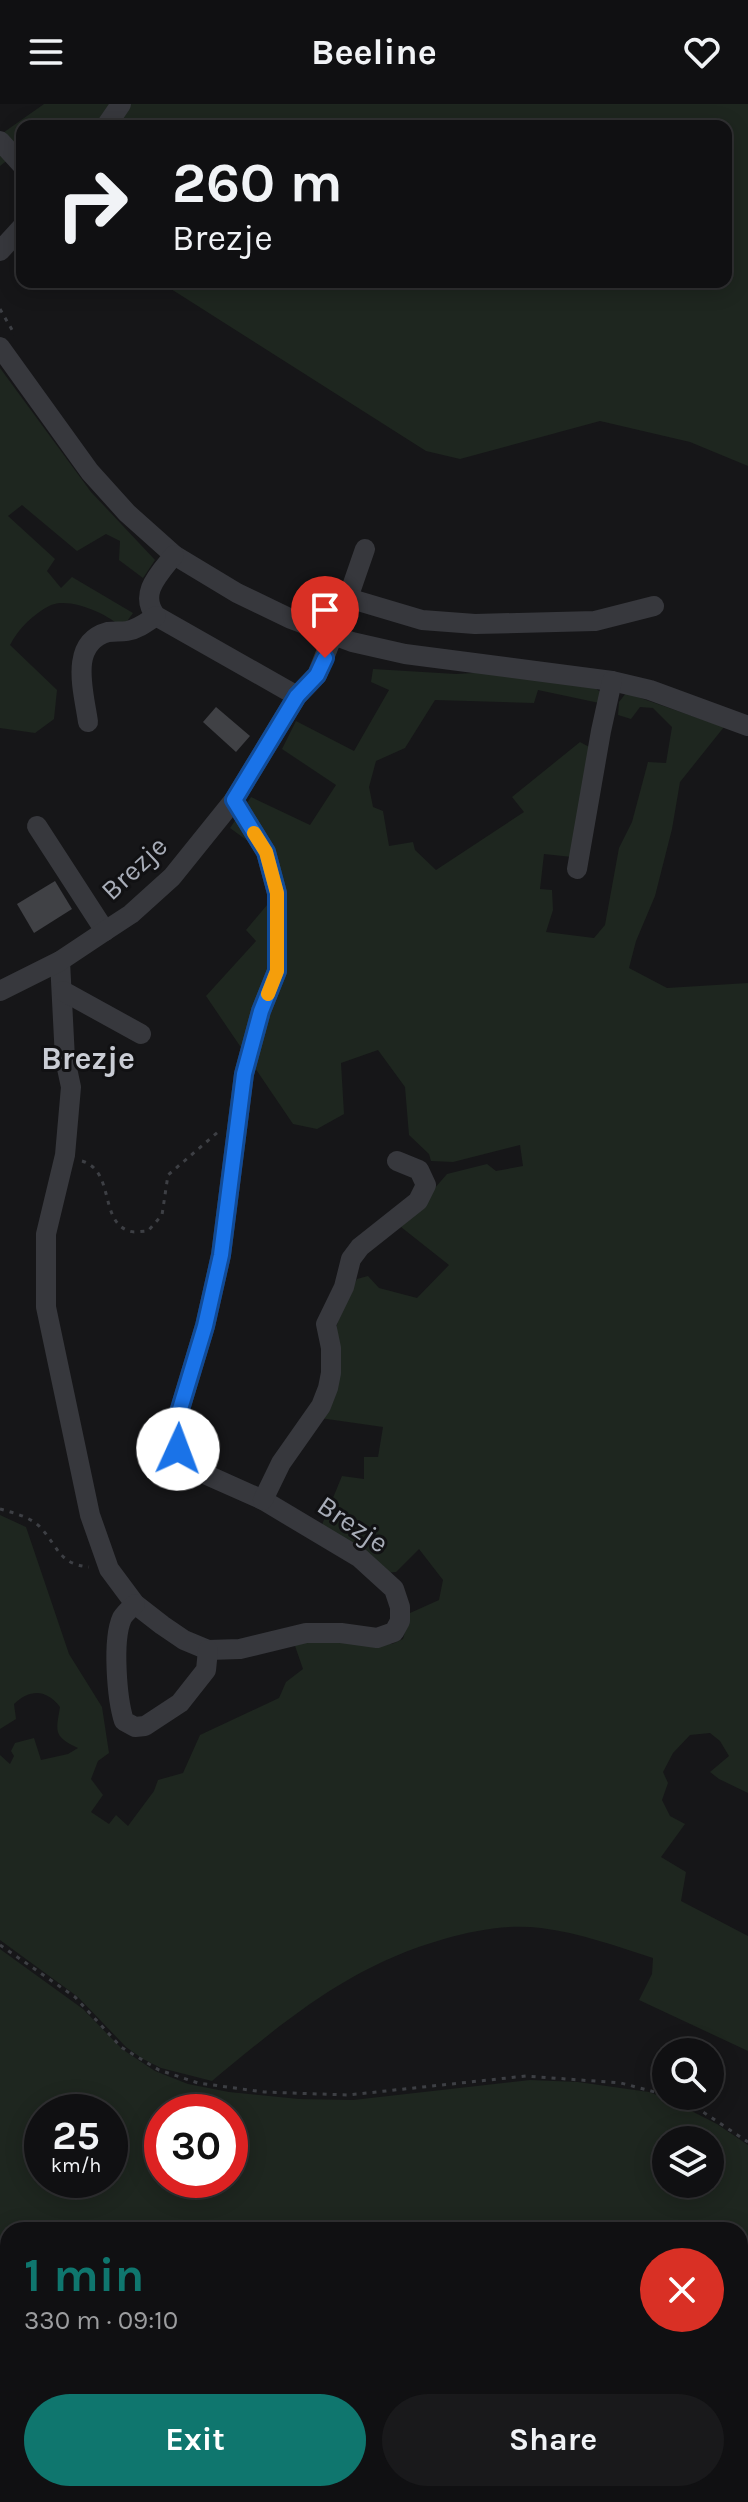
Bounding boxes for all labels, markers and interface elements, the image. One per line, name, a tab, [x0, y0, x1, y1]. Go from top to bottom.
icon: menu	[24, 30, 68, 74]
icon: heart	[680, 30, 724, 74]
text: Beeline	[311, 31, 437, 73]
text: 260 m	[172, 150, 343, 215]
icon: right	[40, 152, 144, 256]
text: Brezje	[172, 217, 273, 259]
pin	[291, 576, 359, 658]
icon: arrive	[303, 588, 347, 632]
street label: Brezje	[94, 829, 174, 907]
district label: Brezje	[41, 1040, 135, 1077]
position arrow	[136, 1407, 220, 1491]
street label: Brezje	[311, 1488, 395, 1560]
map controls	[652, 2038, 724, 2198]
button: search	[652, 2038, 724, 2110]
speed limit sign: 30	[144, 2094, 248, 2198]
text: 25	[52, 2112, 100, 2159]
button: layers	[652, 2126, 724, 2198]
text: km/h	[51, 2154, 101, 2177]
text: 1 min	[24, 2247, 144, 2303]
button: close	[640, 2248, 724, 2332]
text: 330 m · 09:10	[24, 2305, 178, 2336]
button: Exit	[24, 2394, 366, 2486]
button: Share	[382, 2394, 724, 2486]

